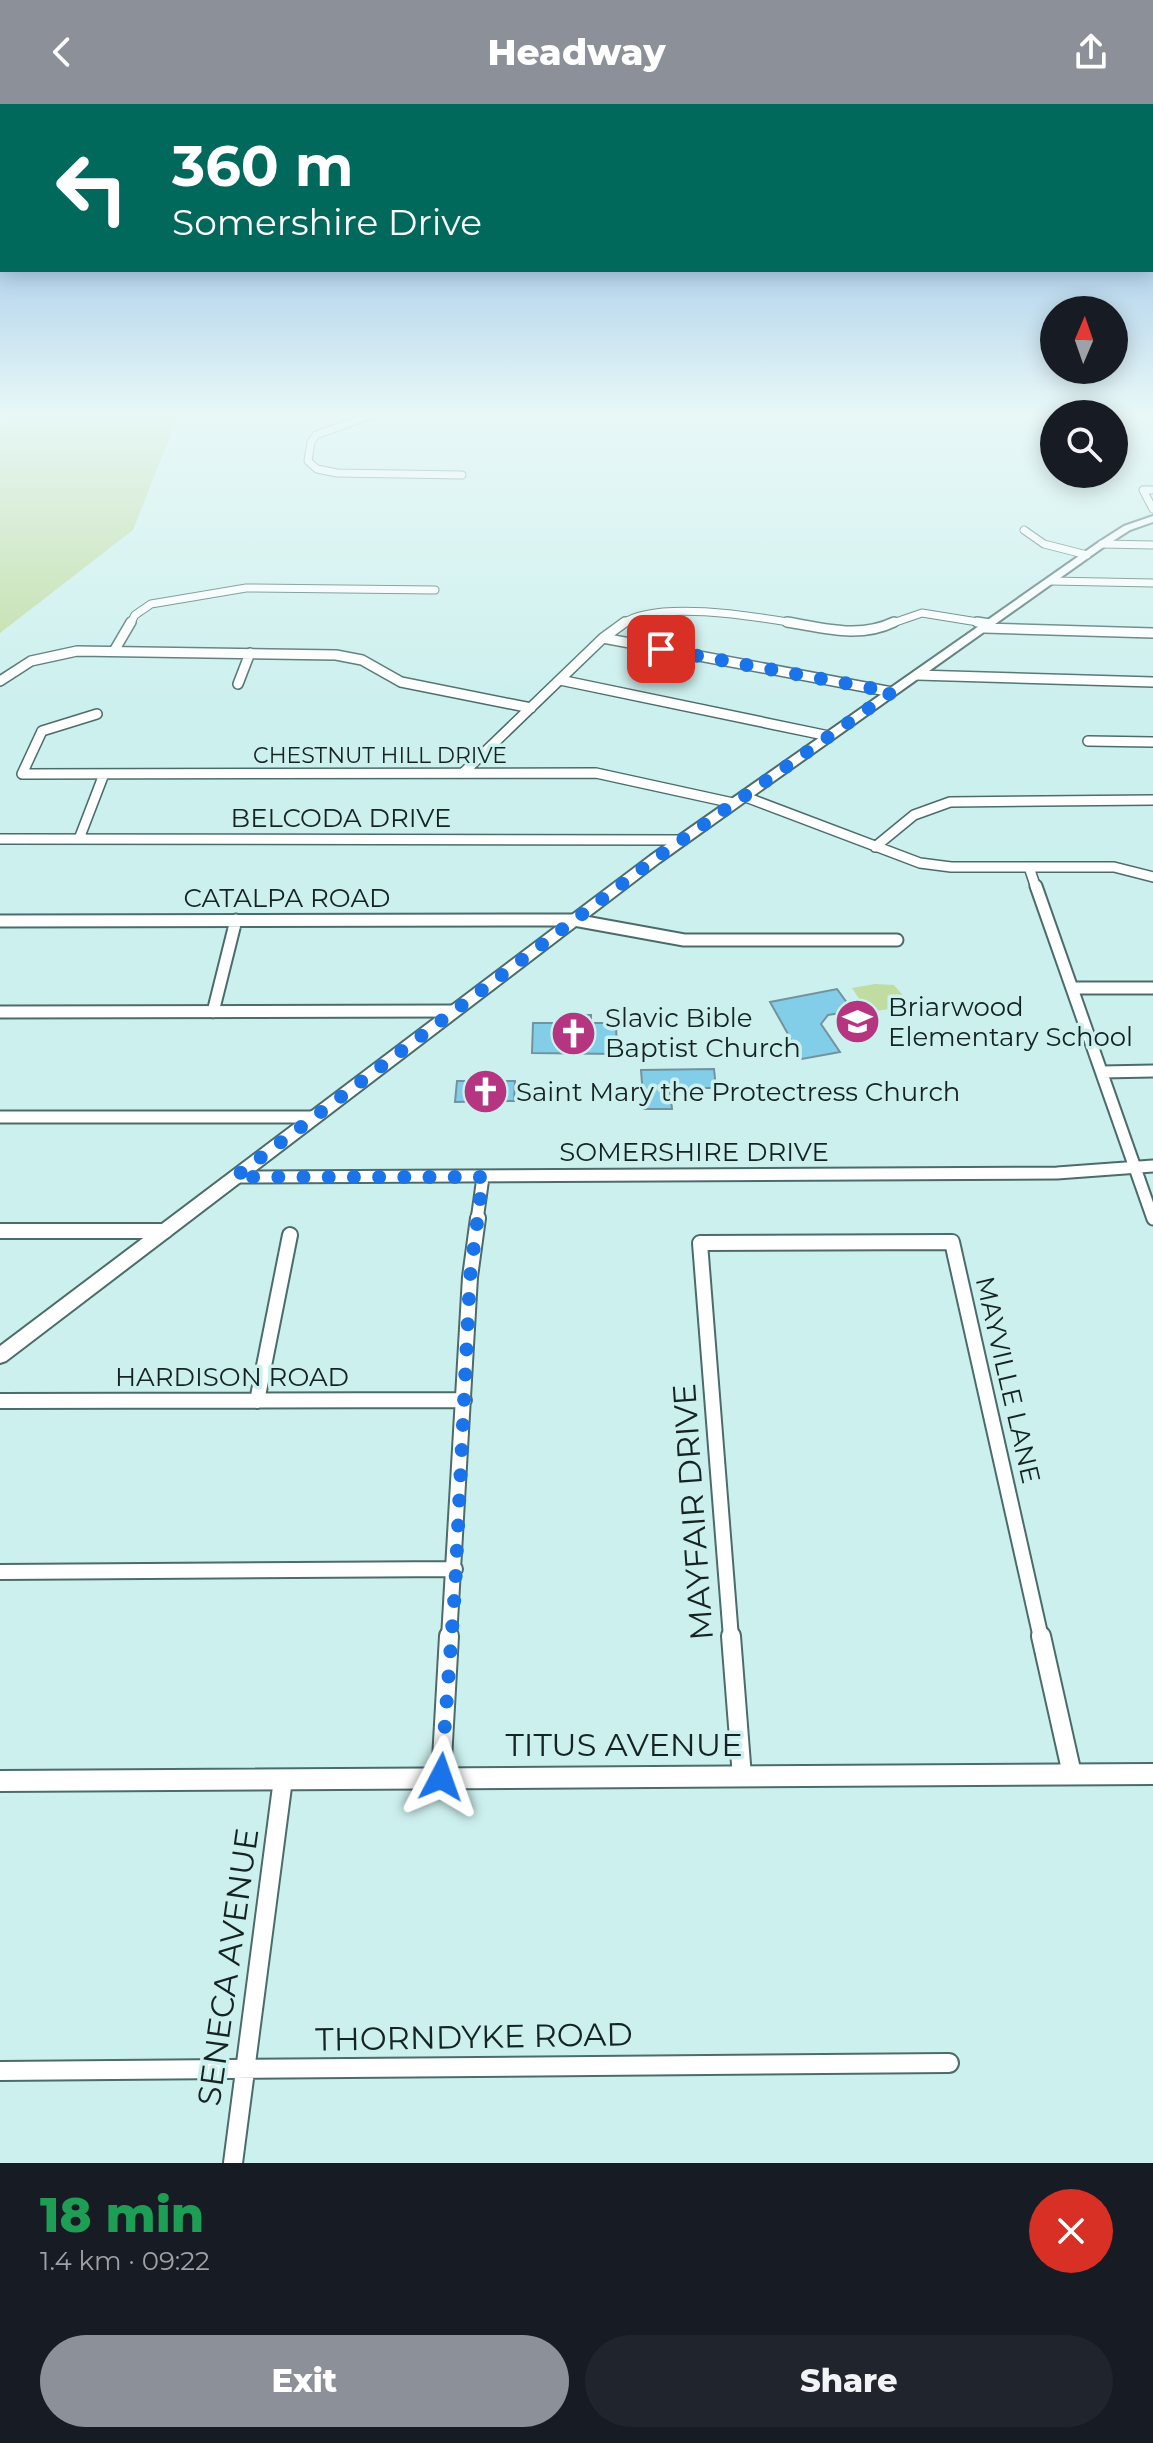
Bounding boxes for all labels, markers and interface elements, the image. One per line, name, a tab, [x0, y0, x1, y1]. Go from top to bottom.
icon: back	[40, 30, 84, 74]
text: Headway	[488, 30, 666, 74]
icon: share	[1069, 30, 1113, 74]
text: 360 m	[172, 132, 353, 200]
icon: left	[40, 136, 144, 240]
text: Somershire Drive	[172, 200, 482, 244]
north arrow	[1040, 296, 1128, 384]
map controls	[1040, 296, 1128, 488]
button: search	[1040, 400, 1128, 488]
pin	[627, 615, 695, 683]
icon: arrive	[639, 627, 683, 671]
street label: CHESTNUT HILL DRIVE	[253, 742, 507, 769]
street label: BELCODA DRIVE	[231, 802, 451, 834]
street label: CATALPA ROAD	[183, 882, 391, 914]
place label: Briarwood Elementary School	[888, 991, 1133, 1053]
school or university icon: Briarwood Elementary School	[833, 998, 881, 1046]
place label: Slavic Bible Baptist Church	[605, 1002, 801, 1064]
church icon: Slavic Bible Baptist Church	[550, 1009, 598, 1057]
church icon: Saint Mary the Protectress Church	[461, 1068, 509, 1116]
place label: Saint Mary the Protectress Church	[516, 1076, 960, 1108]
street label: SOMERSHIRE DRIVE	[559, 1136, 829, 1168]
street label: MAYVILLE LANE	[969, 1273, 1047, 1487]
street label: HARDISON ROAD	[115, 1361, 349, 1393]
street label: MAYFAIR DRIVE	[664, 1382, 721, 1642]
street label: TITUS AVENUE	[505, 1725, 743, 1764]
position arrow	[399, 1735, 483, 1819]
street label: SENECA AVENUE	[189, 1826, 266, 2108]
street label: THORNDYKE ROAD	[315, 2014, 633, 2059]
text: 18 min	[40, 2186, 204, 2244]
button: close	[1029, 2189, 1113, 2273]
text: 1.4 km · 09:22	[40, 2245, 210, 2277]
button: Exit	[40, 2335, 569, 2427]
button: Share	[585, 2335, 1113, 2427]

